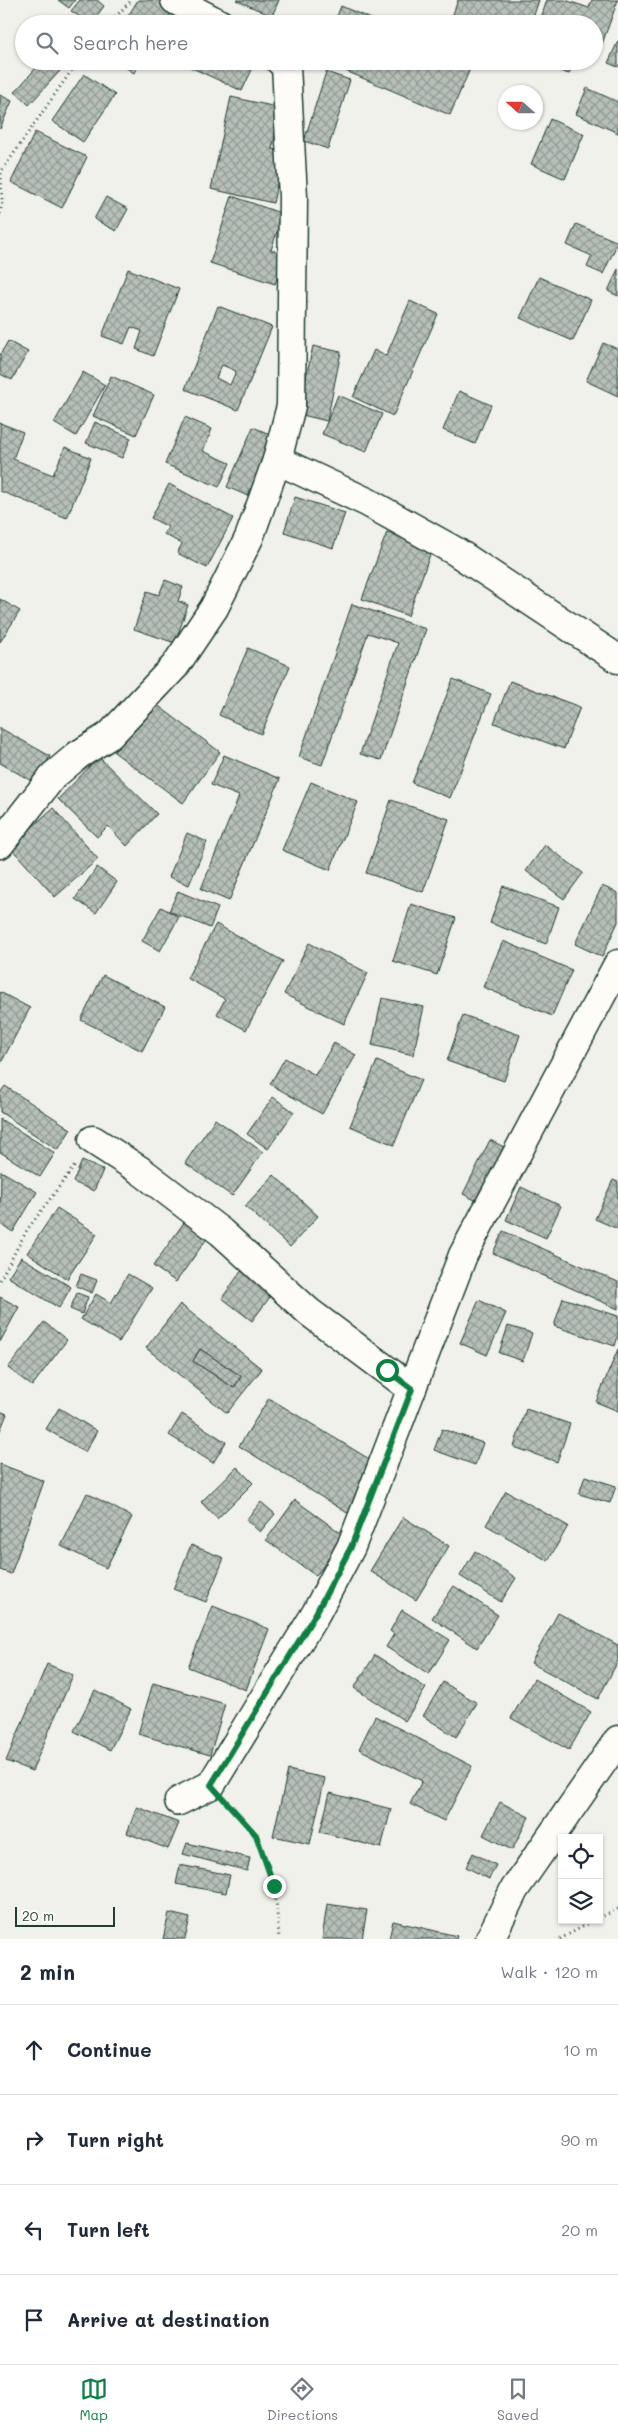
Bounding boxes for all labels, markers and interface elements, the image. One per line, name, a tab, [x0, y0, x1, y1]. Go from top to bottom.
search box	[15, 15, 603, 70]
icon: search	[33, 29, 61, 57]
text: Search here	[73, 30, 189, 55]
north arrow	[498, 85, 543, 130]
route start	[376, 1359, 399, 1382]
map controls	[558, 1834, 603, 1924]
button: locate	[558, 1834, 603, 1879]
route end	[263, 1875, 286, 1898]
button: layers	[558, 1879, 603, 1924]
scale bar	[15, 1904, 115, 1927]
text: 20 m	[22, 1906, 54, 1925]
text: 2 min	[20, 1958, 75, 1985]
text: Walk · 120 m	[500, 1961, 598, 1982]
icon: ahead	[20, 2036, 48, 2064]
text: Continue	[67, 2037, 152, 2062]
text: 10 m	[563, 2039, 598, 2060]
icon: right	[20, 2126, 48, 2154]
text: Turn right	[67, 2127, 164, 2152]
text: 90 m	[561, 2129, 598, 2150]
icon: left	[20, 2216, 48, 2244]
text: Turn left	[67, 2217, 150, 2242]
text: 20 m	[561, 2219, 598, 2240]
icon: arrive	[20, 2306, 48, 2334]
text: Arrive at destination	[67, 2307, 270, 2332]
tab: Map	[79, 2375, 108, 2424]
tab: Directions	[267, 2375, 338, 2424]
tab: Saved	[497, 2375, 539, 2424]

